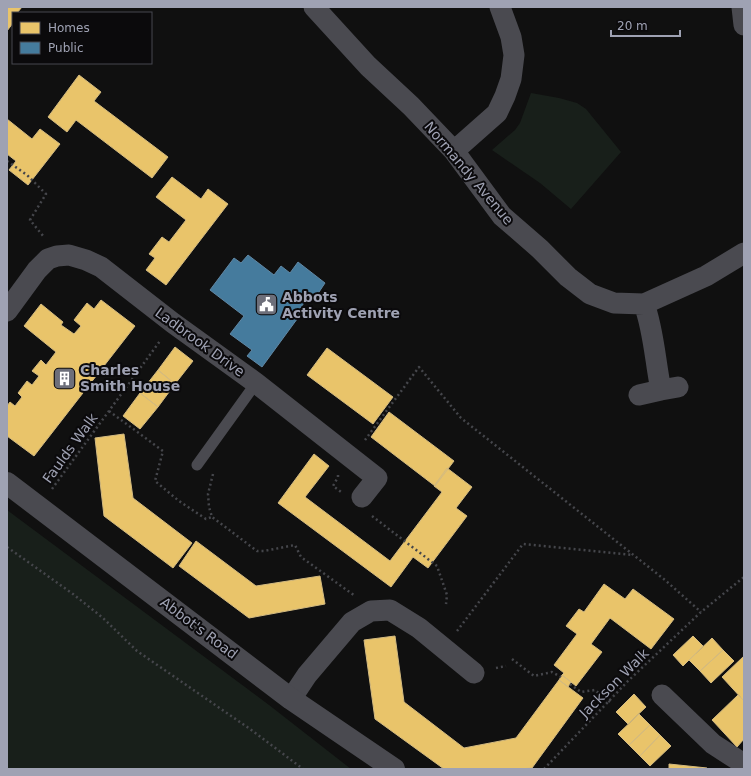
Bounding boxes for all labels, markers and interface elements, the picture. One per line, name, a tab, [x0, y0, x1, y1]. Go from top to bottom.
legend	[12, 12, 152, 64]
scale bar	[611, 12, 680, 38]
text: 20 m	[617, 19, 648, 33]
text: Homes	[48, 21, 90, 35]
text: Public	[48, 41, 84, 55]
street label: Normandy Avenue	[421, 118, 517, 228]
place label: Abbots Activity Centre	[282, 289, 400, 321]
public building icon: Abbots Activity Centre	[253, 292, 279, 318]
street label: Ladbrook Drive	[152, 304, 248, 380]
place label: Charles Smith House	[80, 362, 180, 394]
building icon: Charles Smith House	[52, 365, 78, 391]
street label: Faulds Walk	[39, 409, 101, 486]
street label: Abbot's Road	[157, 594, 241, 662]
street label: Jackson Walk	[575, 644, 653, 722]

